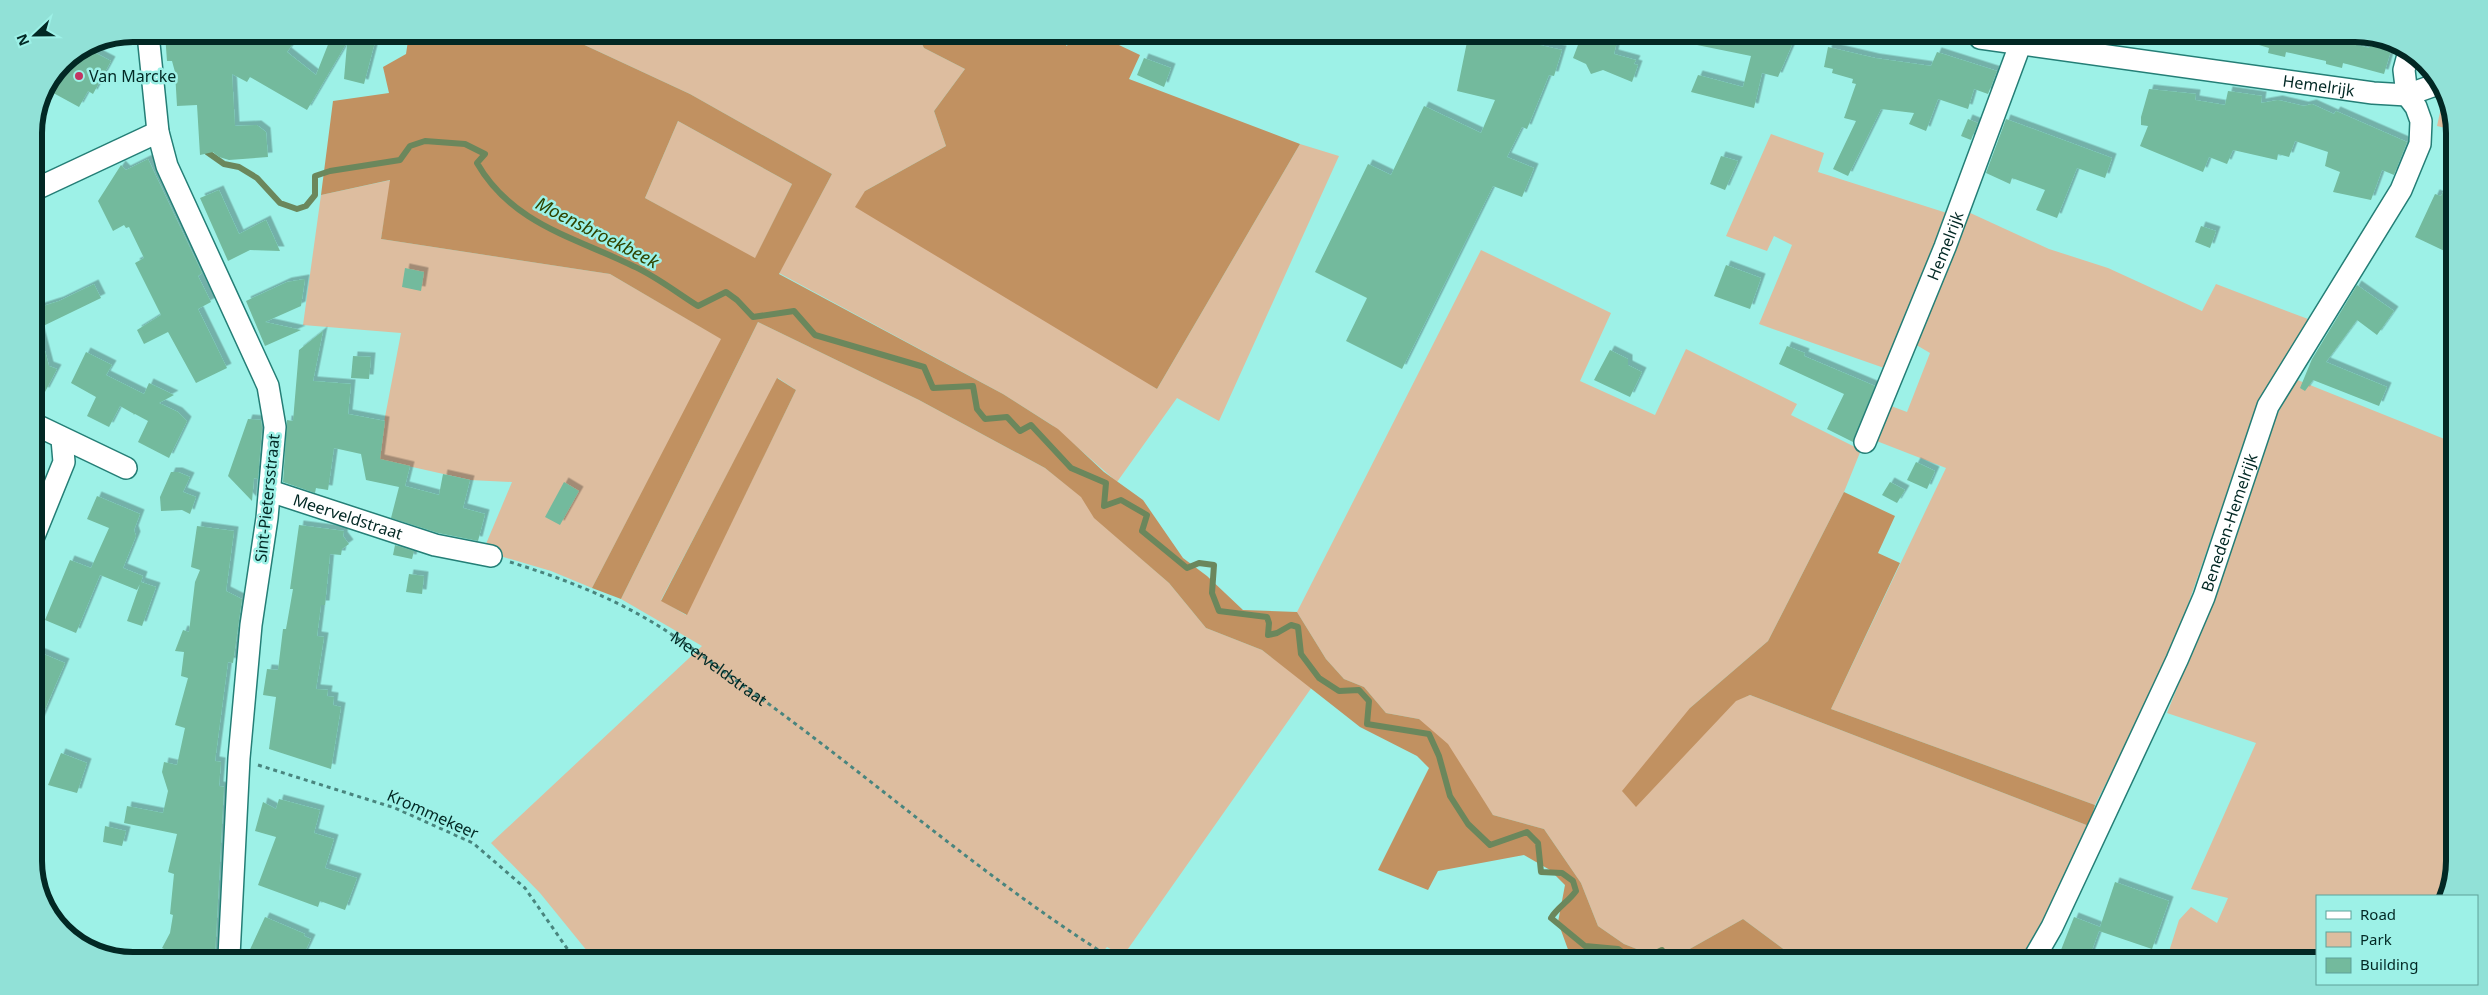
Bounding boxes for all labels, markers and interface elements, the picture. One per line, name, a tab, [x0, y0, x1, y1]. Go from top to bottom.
north arrow	[10, 10, 60, 60]
text: N	[12, 31, 33, 49]
place label: Van Marcke	[89, 65, 176, 87]
street label: Hemelrijk	[2281, 69, 2357, 101]
marker: Van Marcke	[73, 70, 85, 82]
water label: Moensbroekbeek	[532, 191, 664, 274]
street label: Hemelrijk	[1922, 208, 1969, 284]
street label: Sint-Pietersstraat	[249, 432, 285, 563]
street label: Beneden-Hemelrijk	[2196, 450, 2263, 595]
street label: Meerveldstraat	[290, 488, 406, 545]
street label: Meerveldstraat	[667, 626, 772, 711]
street label: Krommekeer	[384, 784, 483, 844]
legend	[2316, 895, 2478, 985]
text: Road	[2360, 904, 2396, 924]
text: Park	[2360, 929, 2392, 949]
text: Building	[2360, 954, 2418, 974]

